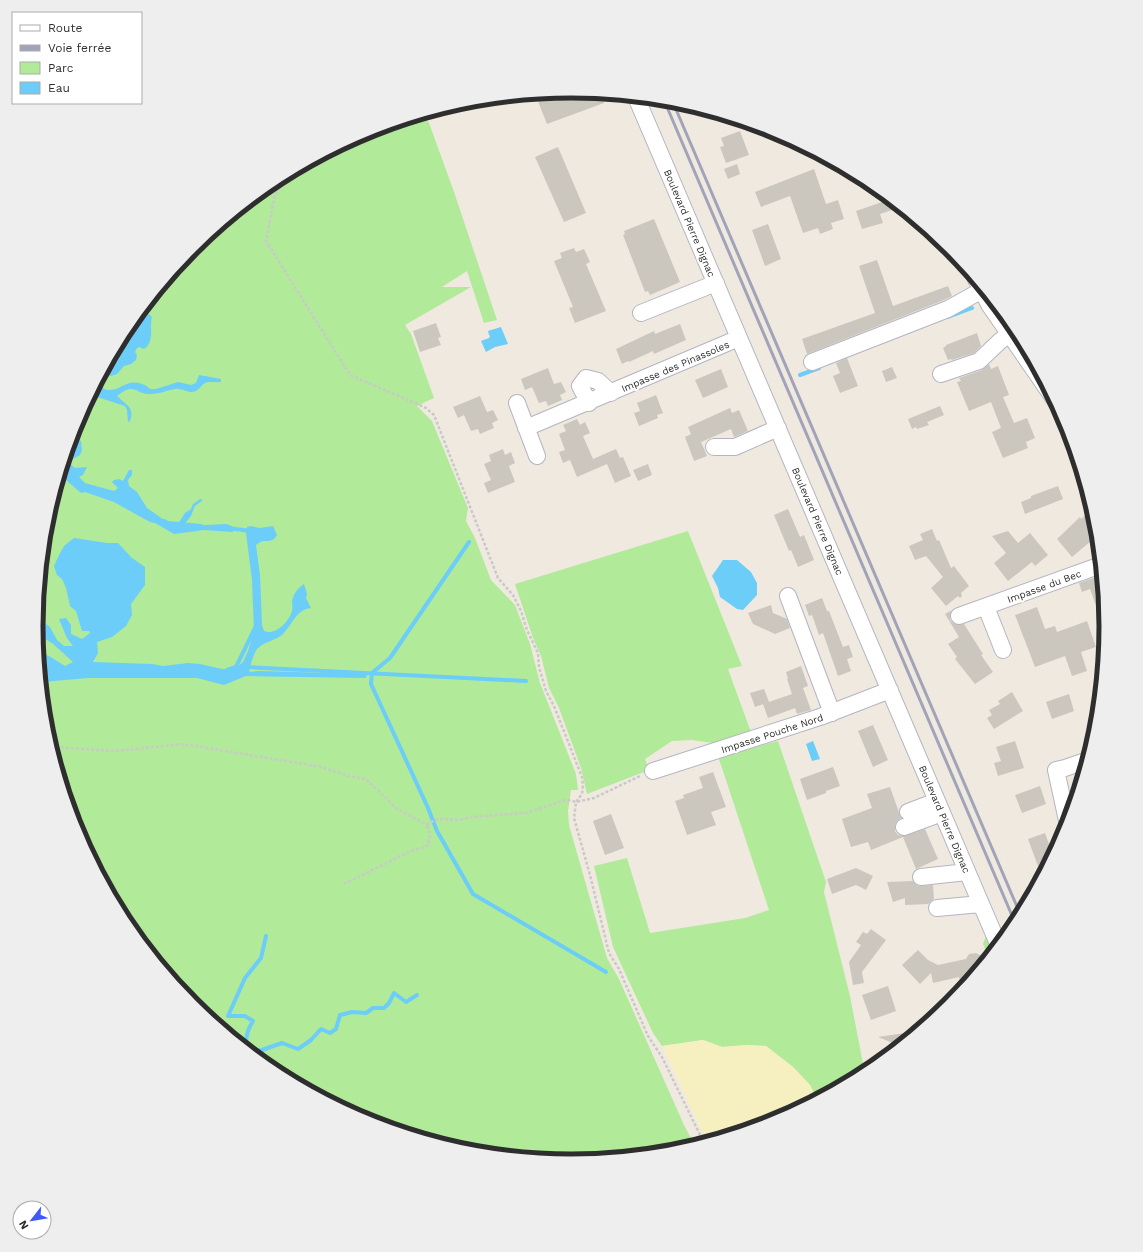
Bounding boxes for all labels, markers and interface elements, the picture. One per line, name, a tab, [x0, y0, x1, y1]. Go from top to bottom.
legend	[12, 12, 142, 104]
text: Route	[48, 21, 82, 35]
text: Voie ferrée	[48, 41, 111, 55]
text: Parc	[48, 61, 74, 75]
text: Eau	[48, 81, 70, 95]
street label: Boulevard Pierre Dignac	[662, 168, 717, 279]
street label: Impasse des Pinassoles	[620, 339, 731, 394]
street label: Boulevard Pierre Dignac	[790, 466, 845, 577]
street label: Impasse du Bec	[1006, 568, 1083, 605]
street label: Impasse Pouche Nord	[720, 712, 825, 755]
street label: Boulevard Pierre Dignac	[917, 764, 972, 875]
north arrow	[12, 1200, 52, 1240]
text: N	[16, 1218, 32, 1232]

